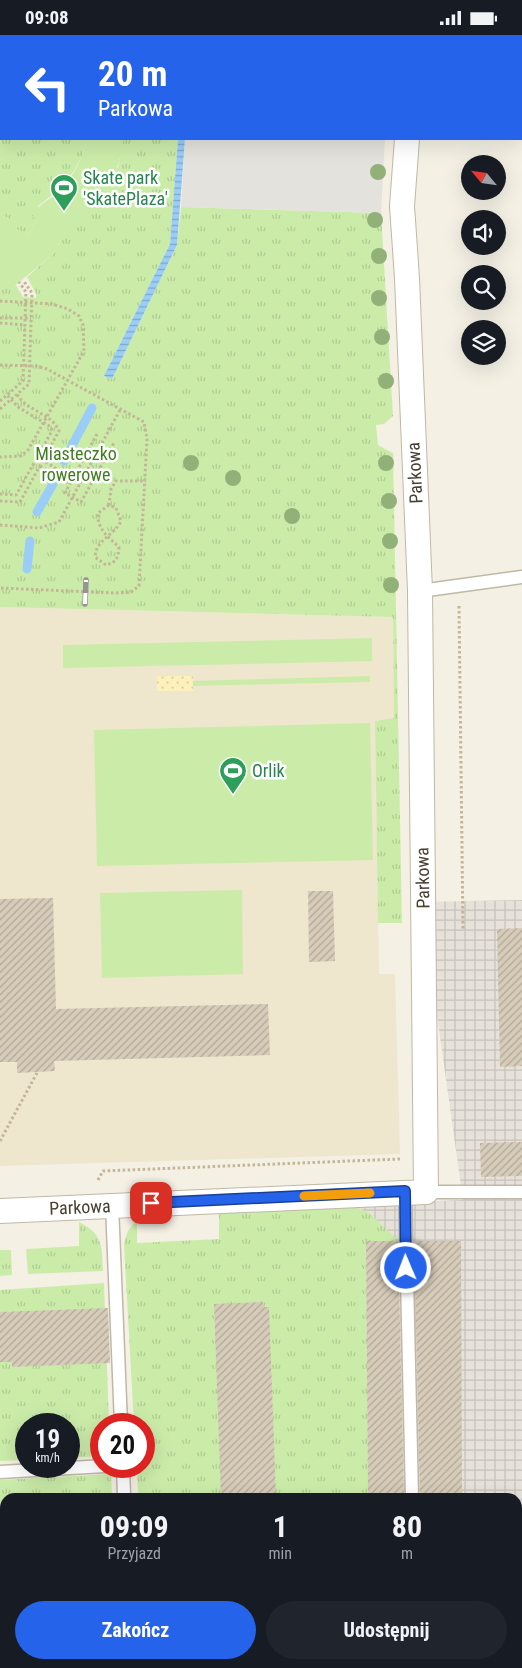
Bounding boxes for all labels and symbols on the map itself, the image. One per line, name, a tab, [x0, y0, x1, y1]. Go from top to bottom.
north arrow	[461, 155, 506, 200]
place label: Skate park 'SkatePlaza'	[83, 167, 168, 209]
sports icon: Skate park 'SkatePlaza'	[49, 173, 79, 212]
street label: Parkowa	[402, 442, 427, 504]
park label: Miasteczko rowerowe	[35, 443, 117, 485]
sports icon: Orlik	[218, 756, 248, 795]
place label: Orlik	[252, 760, 285, 781]
street label: Parkowa	[411, 847, 434, 909]
pin	[130, 1182, 172, 1224]
street label: Parkowa	[49, 1195, 111, 1219]
position arrow	[379, 1241, 431, 1293]
speed limit sign: 20	[90, 1413, 155, 1478]

